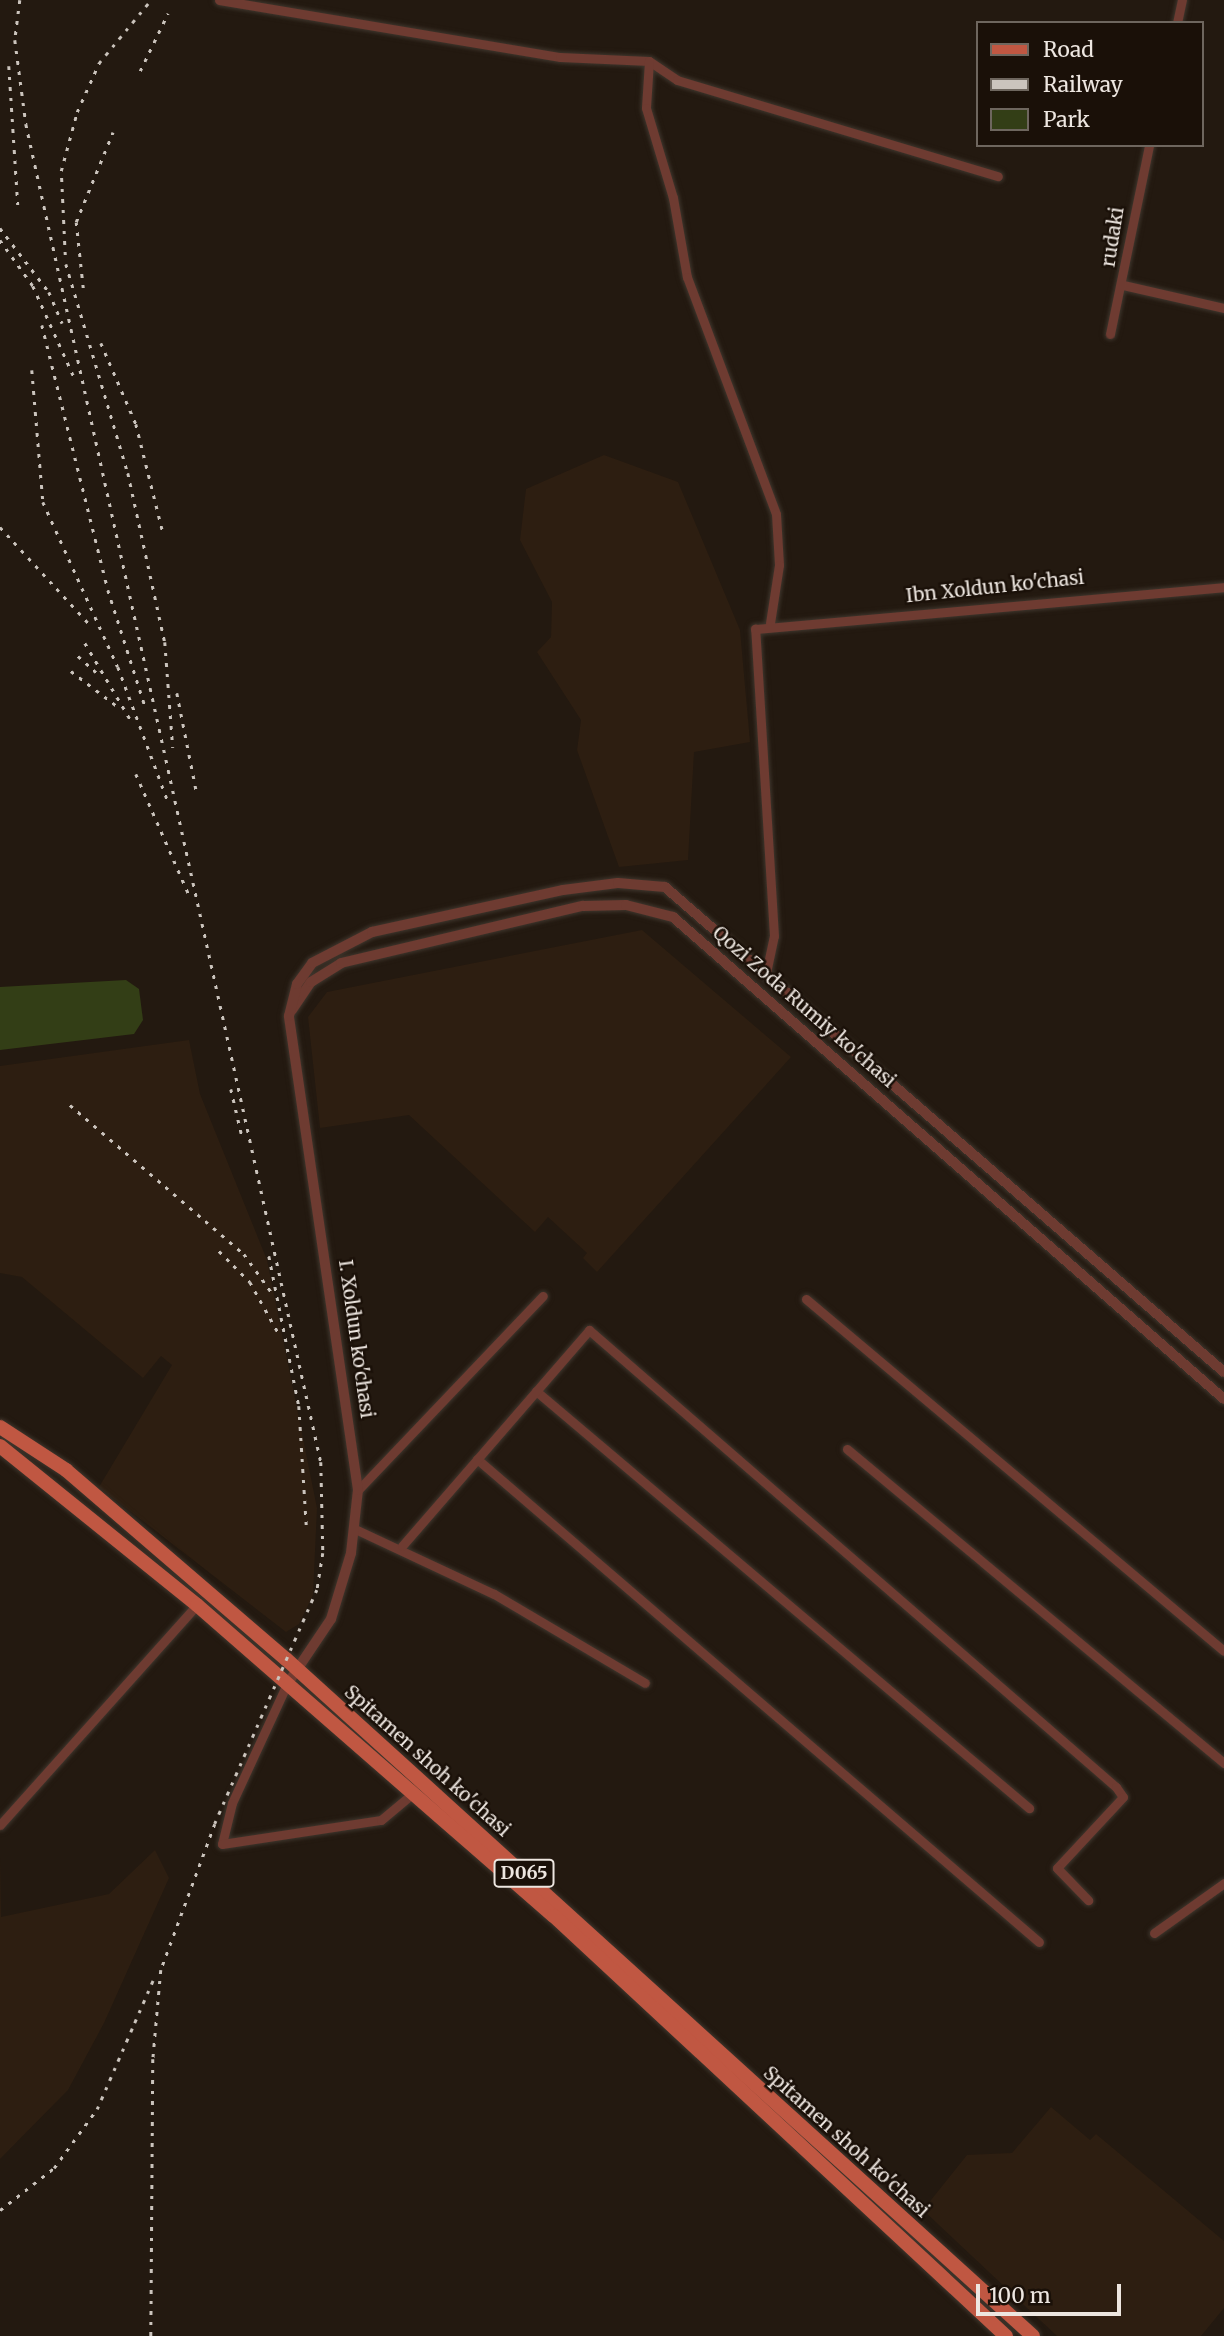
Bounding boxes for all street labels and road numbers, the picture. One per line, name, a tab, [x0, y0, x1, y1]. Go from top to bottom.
street label: rudaki	[1097, 205, 1129, 269]
street label: Ibn Xoldun ko'chasi	[905, 566, 1085, 608]
street label: Qozi Zoda Rumiy ko'chasi	[708, 921, 900, 1093]
street label: I. Xoldun ko'chasi	[334, 1258, 378, 1420]
street label: Spitamen shoh ko'chasi	[339, 1681, 515, 1841]
road number: D065	[492, 1858, 556, 1887]
street label: Spitamen shoh ko'chasi	[758, 2062, 934, 2222]

